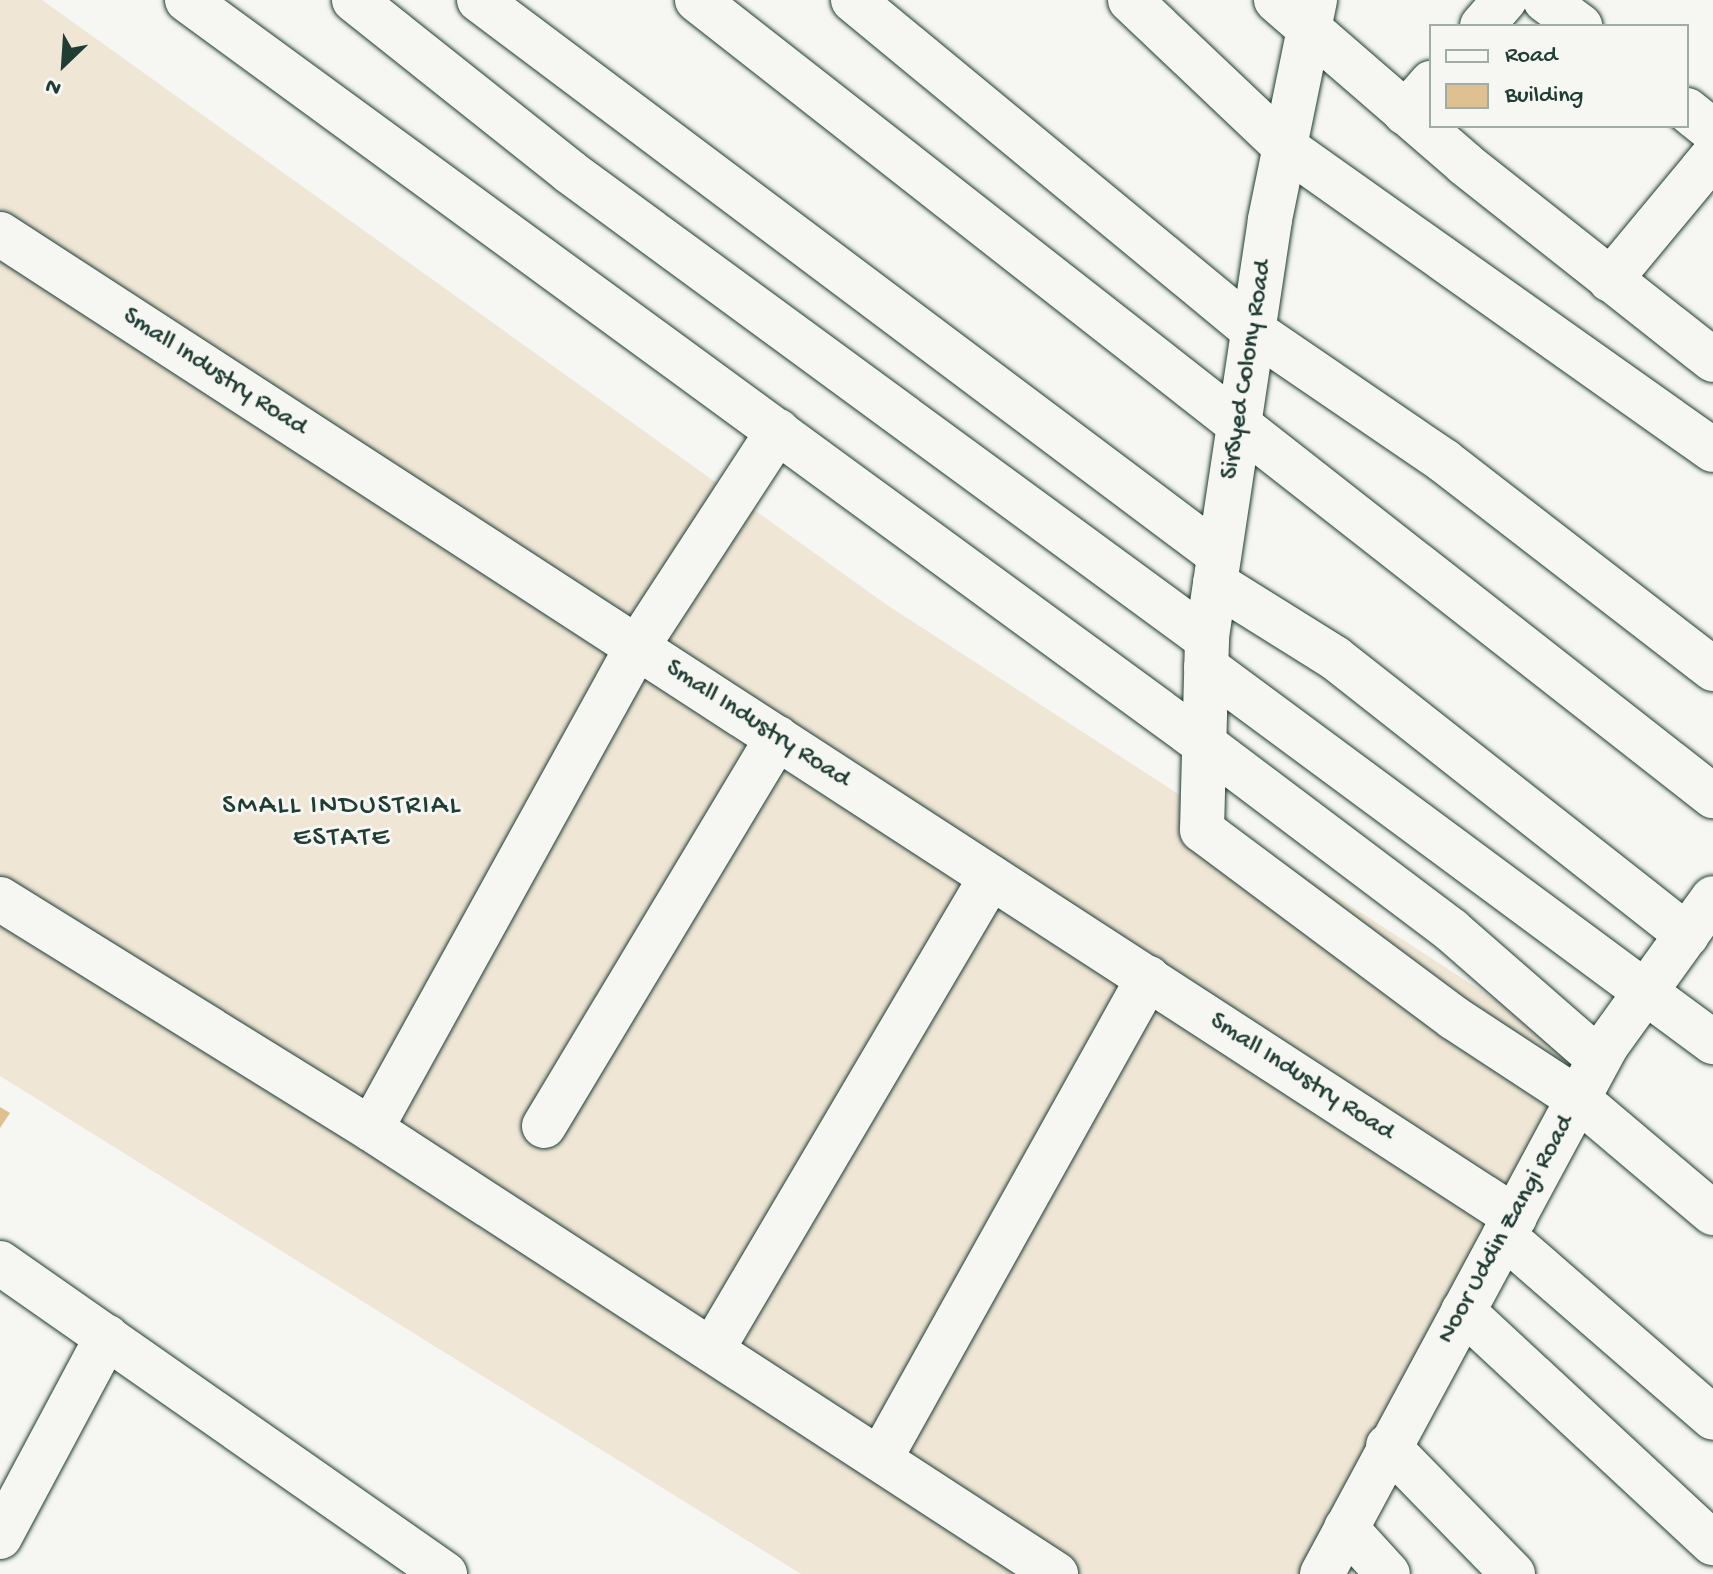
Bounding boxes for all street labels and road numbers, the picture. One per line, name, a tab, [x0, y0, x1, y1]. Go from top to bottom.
street label: SirSyed Colony Road	[1215, 258, 1281, 482]
street label: Small Industry Road	[116, 302, 312, 444]
street label: Small Industry Road	[659, 654, 855, 796]
street label: Small Industry Road	[1203, 1007, 1399, 1149]
street label: Noor Uddin Zangi Road	[1431, 1111, 1583, 1349]

